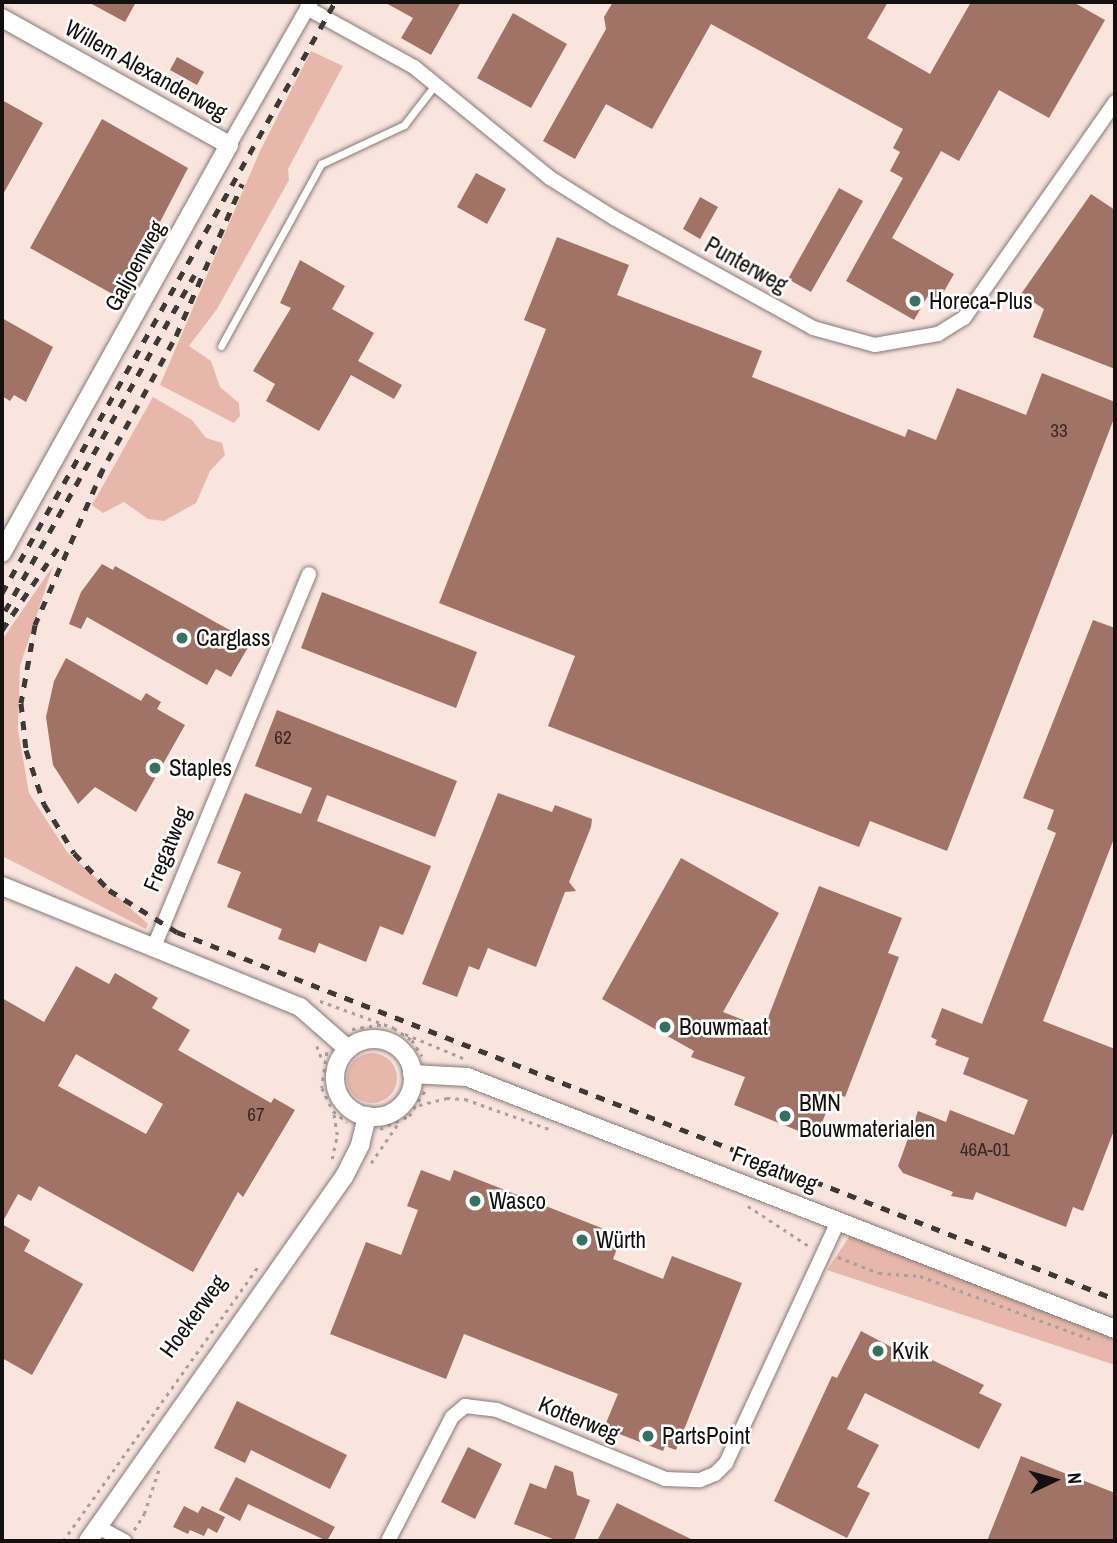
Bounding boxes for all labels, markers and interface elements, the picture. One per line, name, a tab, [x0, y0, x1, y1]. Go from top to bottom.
street label: Willem Alexanderweg	[60, 14, 232, 126]
street label: Galjoenweg	[99, 216, 171, 316]
street label: Punterweg	[700, 231, 792, 299]
place label: Horeca-Plus	[929, 287, 1033, 315]
marker: Horeca-Plus	[907, 293, 923, 309]
house number: 33	[1050, 420, 1068, 442]
place label: Carglass	[196, 624, 270, 652]
marker: Carglass	[174, 630, 190, 646]
house number: 62	[274, 727, 292, 749]
place label: Staples	[169, 754, 232, 782]
marker: Staples	[147, 760, 163, 776]
street label: Fregatweg	[138, 803, 196, 895]
place label: Bouwmaat	[679, 1013, 768, 1041]
marker: Bouwmaat	[657, 1019, 673, 1035]
place label: BMN Bouwmaterialen	[799, 1089, 935, 1143]
house number: 67	[247, 1104, 265, 1126]
marker: BMN Bouwmaterialen	[777, 1108, 793, 1124]
house number: 46A-01	[960, 1139, 1010, 1161]
street label: Fregatweg	[728, 1140, 822, 1198]
place label: Wasco	[489, 1187, 546, 1215]
marker: Wasco	[467, 1193, 483, 1209]
place label: Würth	[596, 1226, 646, 1254]
marker: Würth	[574, 1232, 590, 1248]
street label: Hoekerweg	[154, 1269, 232, 1363]
place label: Kvik	[892, 1337, 929, 1365]
marker: Kvik	[870, 1343, 886, 1359]
street label: Kotterweg	[534, 1390, 624, 1448]
place label: PartsPoint	[662, 1422, 750, 1450]
marker: PartsPoint	[640, 1428, 656, 1444]
north arrow	[1019, 1445, 1089, 1515]
text: N	[1061, 1471, 1088, 1485]

